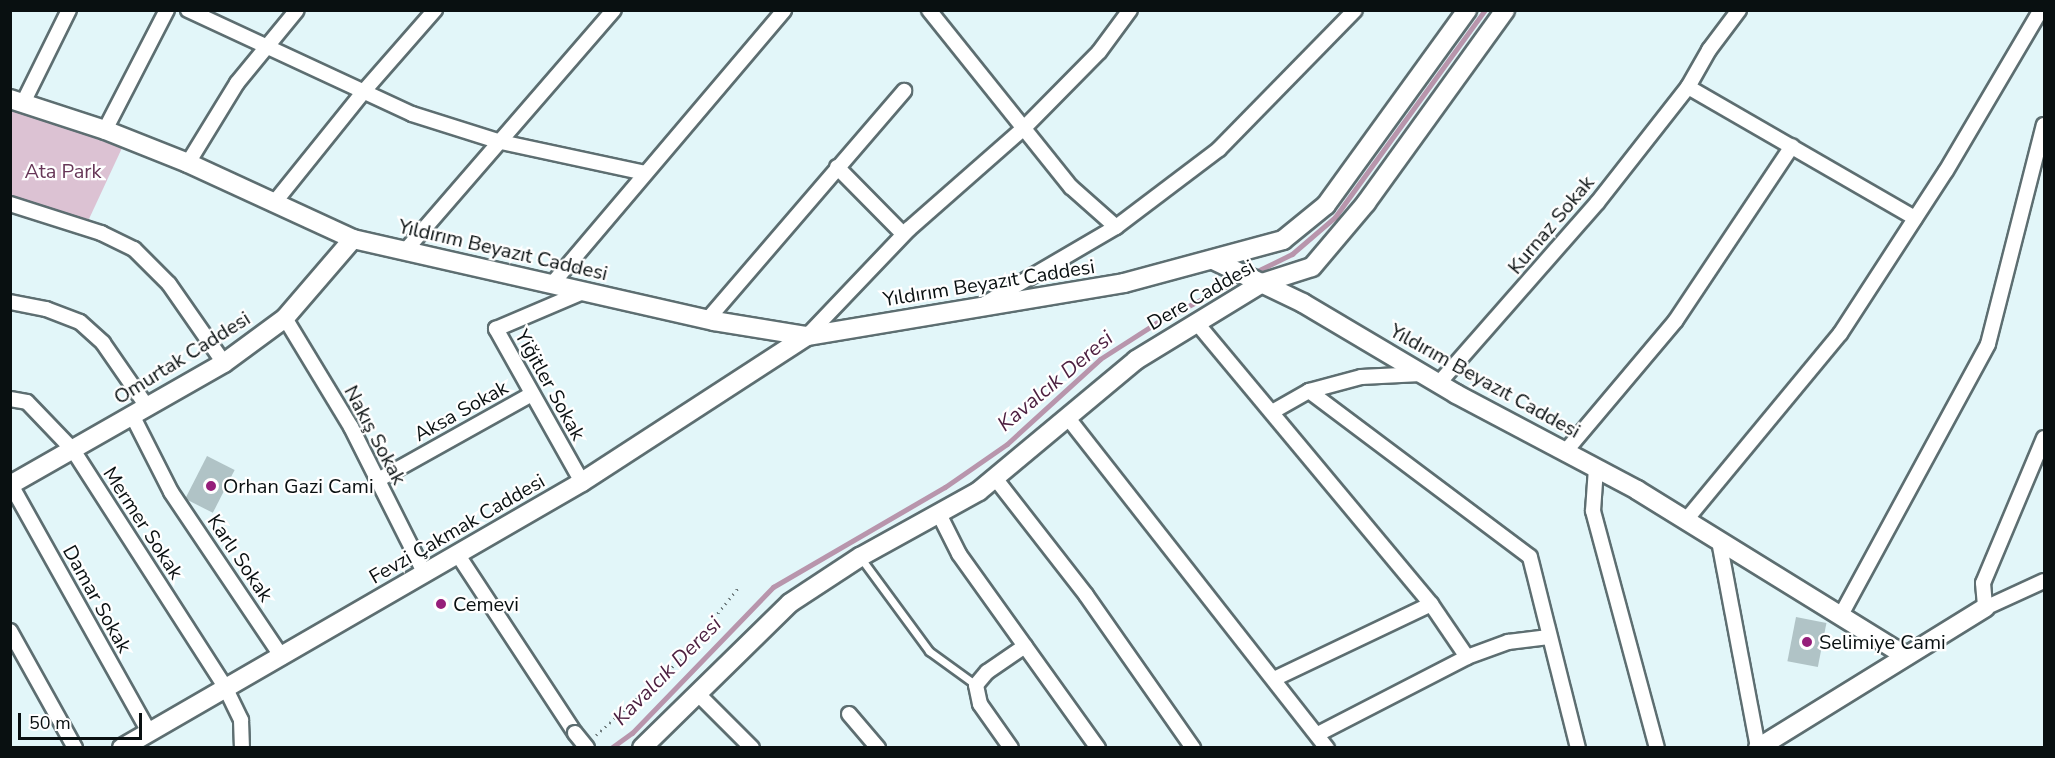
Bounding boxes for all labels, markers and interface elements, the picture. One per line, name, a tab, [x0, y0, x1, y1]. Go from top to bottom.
park label: Ata Park	[24, 159, 102, 183]
street label: Kurnaz Sokak	[1503, 171, 1599, 279]
street label: Yıldırım Beyazıt Caddesi	[396, 214, 610, 286]
street label: Yıldırım Beyazıt Caddesi	[881, 254, 1097, 312]
street label: Dere Caddesi	[1143, 255, 1259, 335]
street label: Omurtak Caddesi	[109, 306, 255, 410]
street label: Yıldırım Beyazıt Caddesi	[1386, 319, 1584, 443]
water label: Kavalcık Deresi	[992, 325, 1118, 437]
street label: Yiğitler Sokak	[510, 326, 590, 444]
street label: Aksa Sokak	[410, 375, 512, 447]
street label: Nakış Sokak	[339, 381, 411, 489]
street label: Mermer Sokak	[98, 462, 188, 584]
street label: Fevzi Çakmak Caddesi	[365, 469, 549, 589]
place label: Orhan Gazi Cami	[223, 474, 374, 498]
marker: Orhan Gazi Cami	[204, 479, 218, 493]
street label: Karlı Sokak	[202, 510, 278, 606]
street label: Damar Sokak	[58, 541, 136, 657]
place label: Cemevi	[453, 592, 519, 616]
marker: Cemevi	[434, 597, 448, 611]
water label: Kavalcık Deresi	[608, 612, 726, 730]
place label: Selimiye Cami	[1819, 630, 1946, 654]
marker: Selimiye Cami	[1800, 635, 1814, 649]
scale bar	[21, 701, 146, 739]
text: 50 m	[29, 711, 71, 735]

